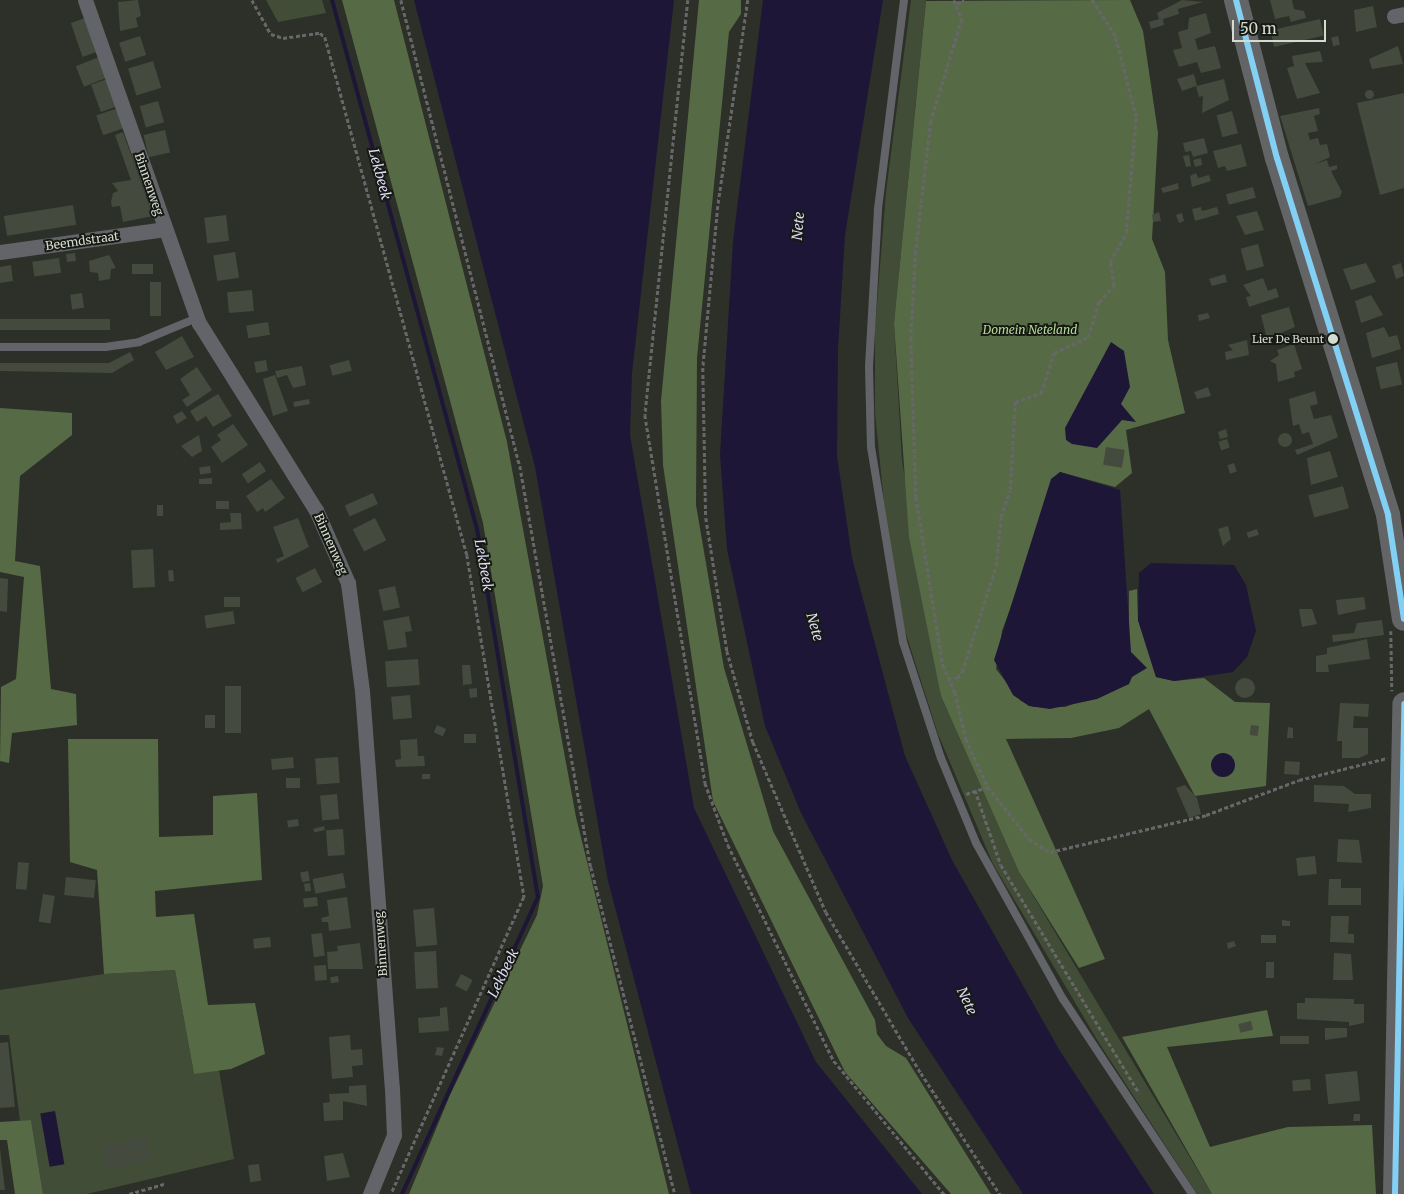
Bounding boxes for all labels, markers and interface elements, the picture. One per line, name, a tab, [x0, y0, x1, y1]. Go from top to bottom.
scale bar	[1234, 10, 1328, 42]
text: 50 m	[1240, 19, 1277, 38]
water label: Lekbeek	[365, 147, 395, 201]
street label: Binnenweg	[132, 151, 166, 217]
water label: Nete	[788, 211, 808, 241]
street label: Beemdstraat	[44, 229, 120, 253]
park label: Domein Neteland	[983, 323, 1077, 337]
place label: Lier De Beunt	[1252, 332, 1324, 346]
marker: Lier De Beunt	[1328, 334, 1338, 344]
street label: Binnenweg	[311, 511, 351, 577]
water label: Lekbeek	[471, 538, 497, 592]
water label: Nete	[803, 611, 827, 643]
street label: Binnenweg	[372, 911, 390, 977]
water label: Lekbeek	[484, 946, 522, 1000]
water label: Nete	[953, 984, 981, 1018]

